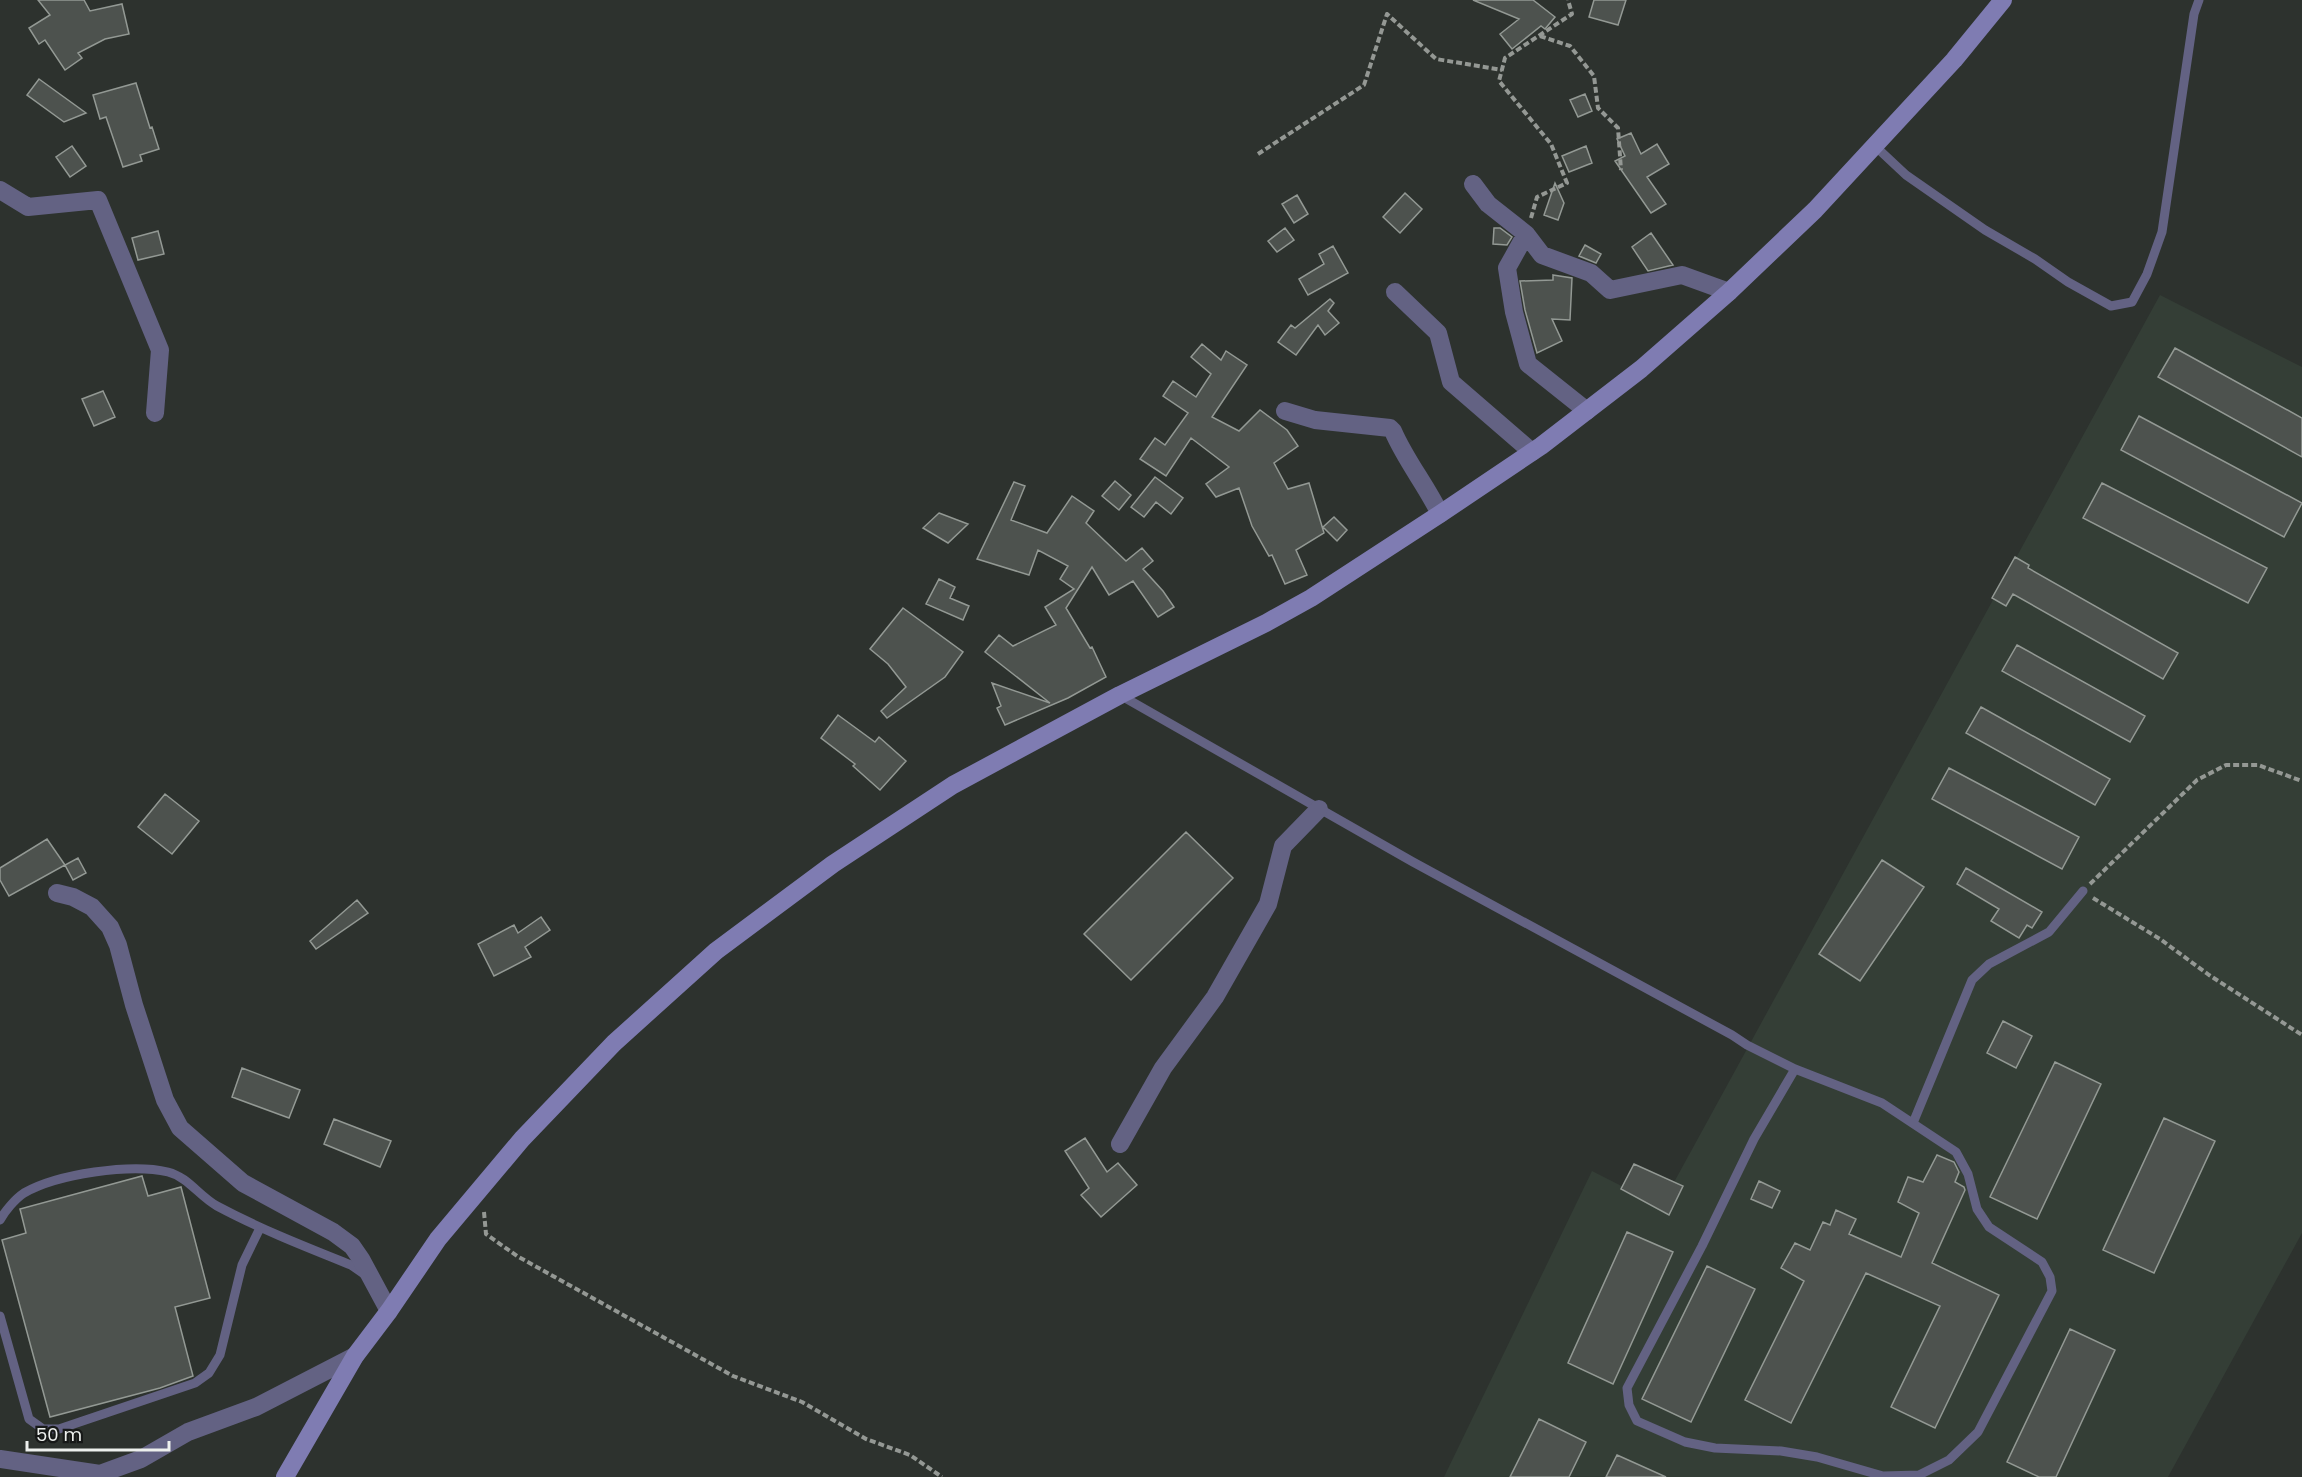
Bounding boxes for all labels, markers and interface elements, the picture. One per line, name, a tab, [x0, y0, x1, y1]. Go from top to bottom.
scale bar	[27, 1414, 170, 1452]
text: 50 m	[36, 1422, 82, 1447]

